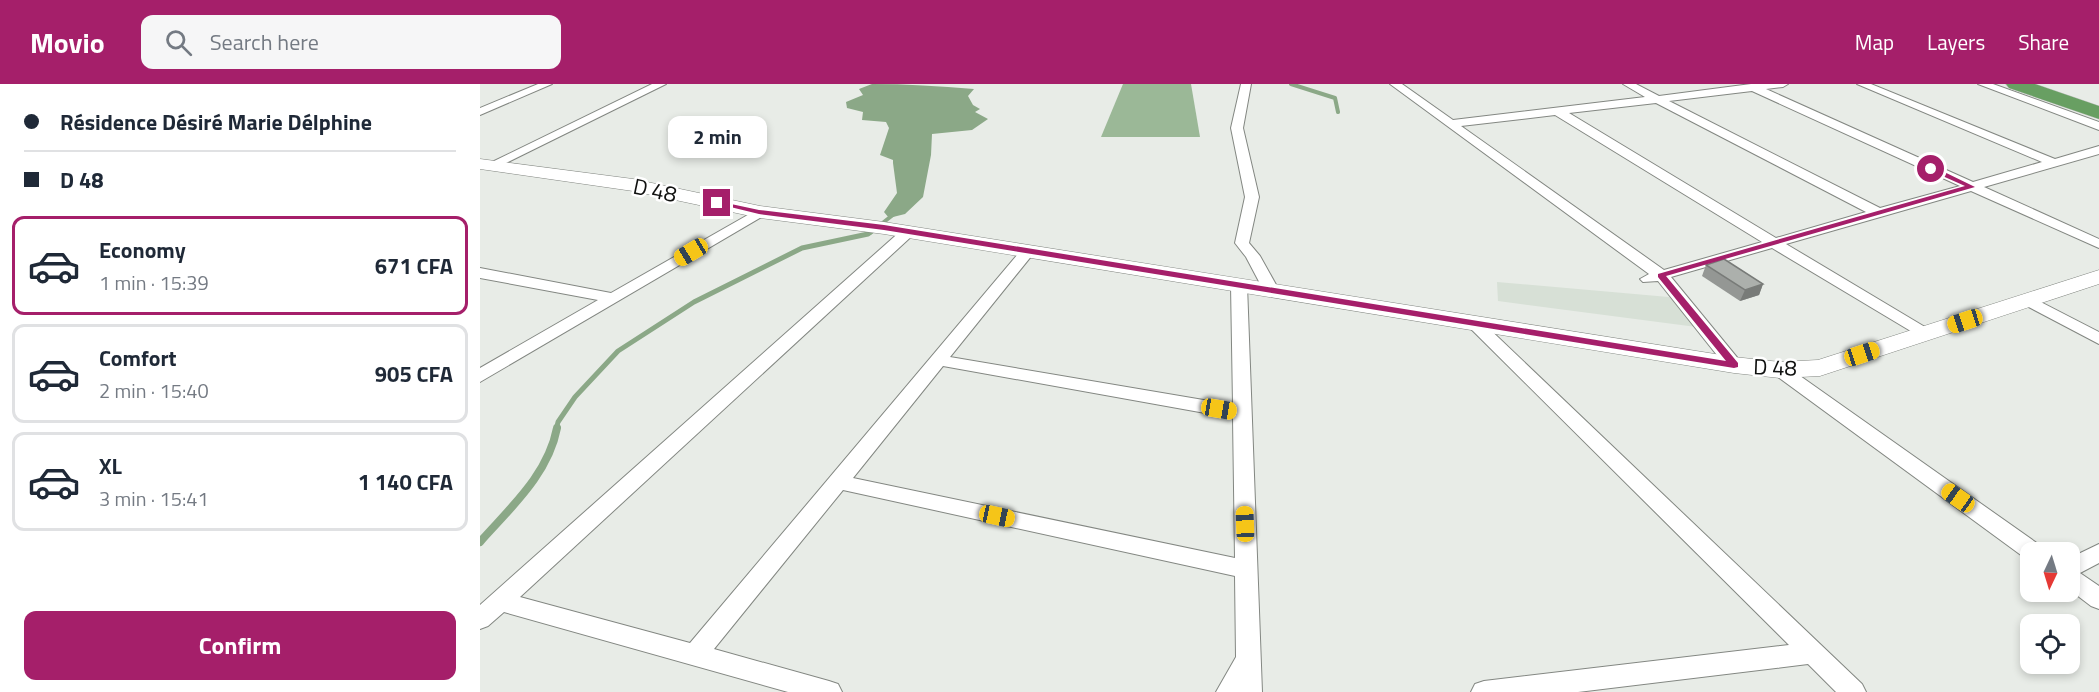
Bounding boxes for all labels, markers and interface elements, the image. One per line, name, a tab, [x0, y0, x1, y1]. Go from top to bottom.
search box	[141, 15, 561, 69]
text: Movio	[30, 21, 105, 64]
text: Search here	[210, 25, 319, 59]
icon: search	[162, 26, 195, 59]
text: Map	[1855, 26, 1894, 58]
text: Layers	[1927, 26, 1985, 58]
text: Share	[2018, 26, 2069, 58]
text: Résidence Désiré Marie Délphine	[60, 105, 372, 139]
callout: 2 min	[668, 116, 766, 158]
text: 2 min	[693, 121, 742, 152]
route start	[1917, 155, 1944, 182]
text: D 48	[60, 163, 104, 197]
street label: D 48	[630, 169, 680, 211]
route end	[703, 189, 730, 216]
text: Economy	[99, 233, 186, 267]
car	[671, 235, 711, 269]
icon: car	[27, 239, 81, 293]
text: 671 CFA	[375, 249, 453, 283]
text: 1 min · 15:39	[99, 267, 209, 298]
car	[1945, 307, 1985, 335]
car	[1842, 340, 1882, 368]
text: Comfort	[99, 341, 177, 375]
icon: car	[27, 347, 81, 401]
street label: D 48	[1753, 349, 1797, 385]
text: 905 CFA	[375, 357, 453, 391]
text: 2 min · 15:40	[99, 375, 209, 406]
car	[1200, 397, 1238, 421]
text: XL	[99, 449, 122, 483]
icon: car	[27, 455, 81, 509]
text: 1 140 CFA	[358, 465, 453, 499]
car	[1938, 480, 1978, 516]
text: 3 min · 15:41	[99, 483, 209, 514]
car	[978, 503, 1016, 529]
car	[1235, 506, 1255, 542]
north arrow	[2020, 542, 2080, 602]
map controls	[2020, 542, 2080, 674]
button: Confirm	[24, 611, 456, 680]
button: locate	[2020, 614, 2080, 674]

